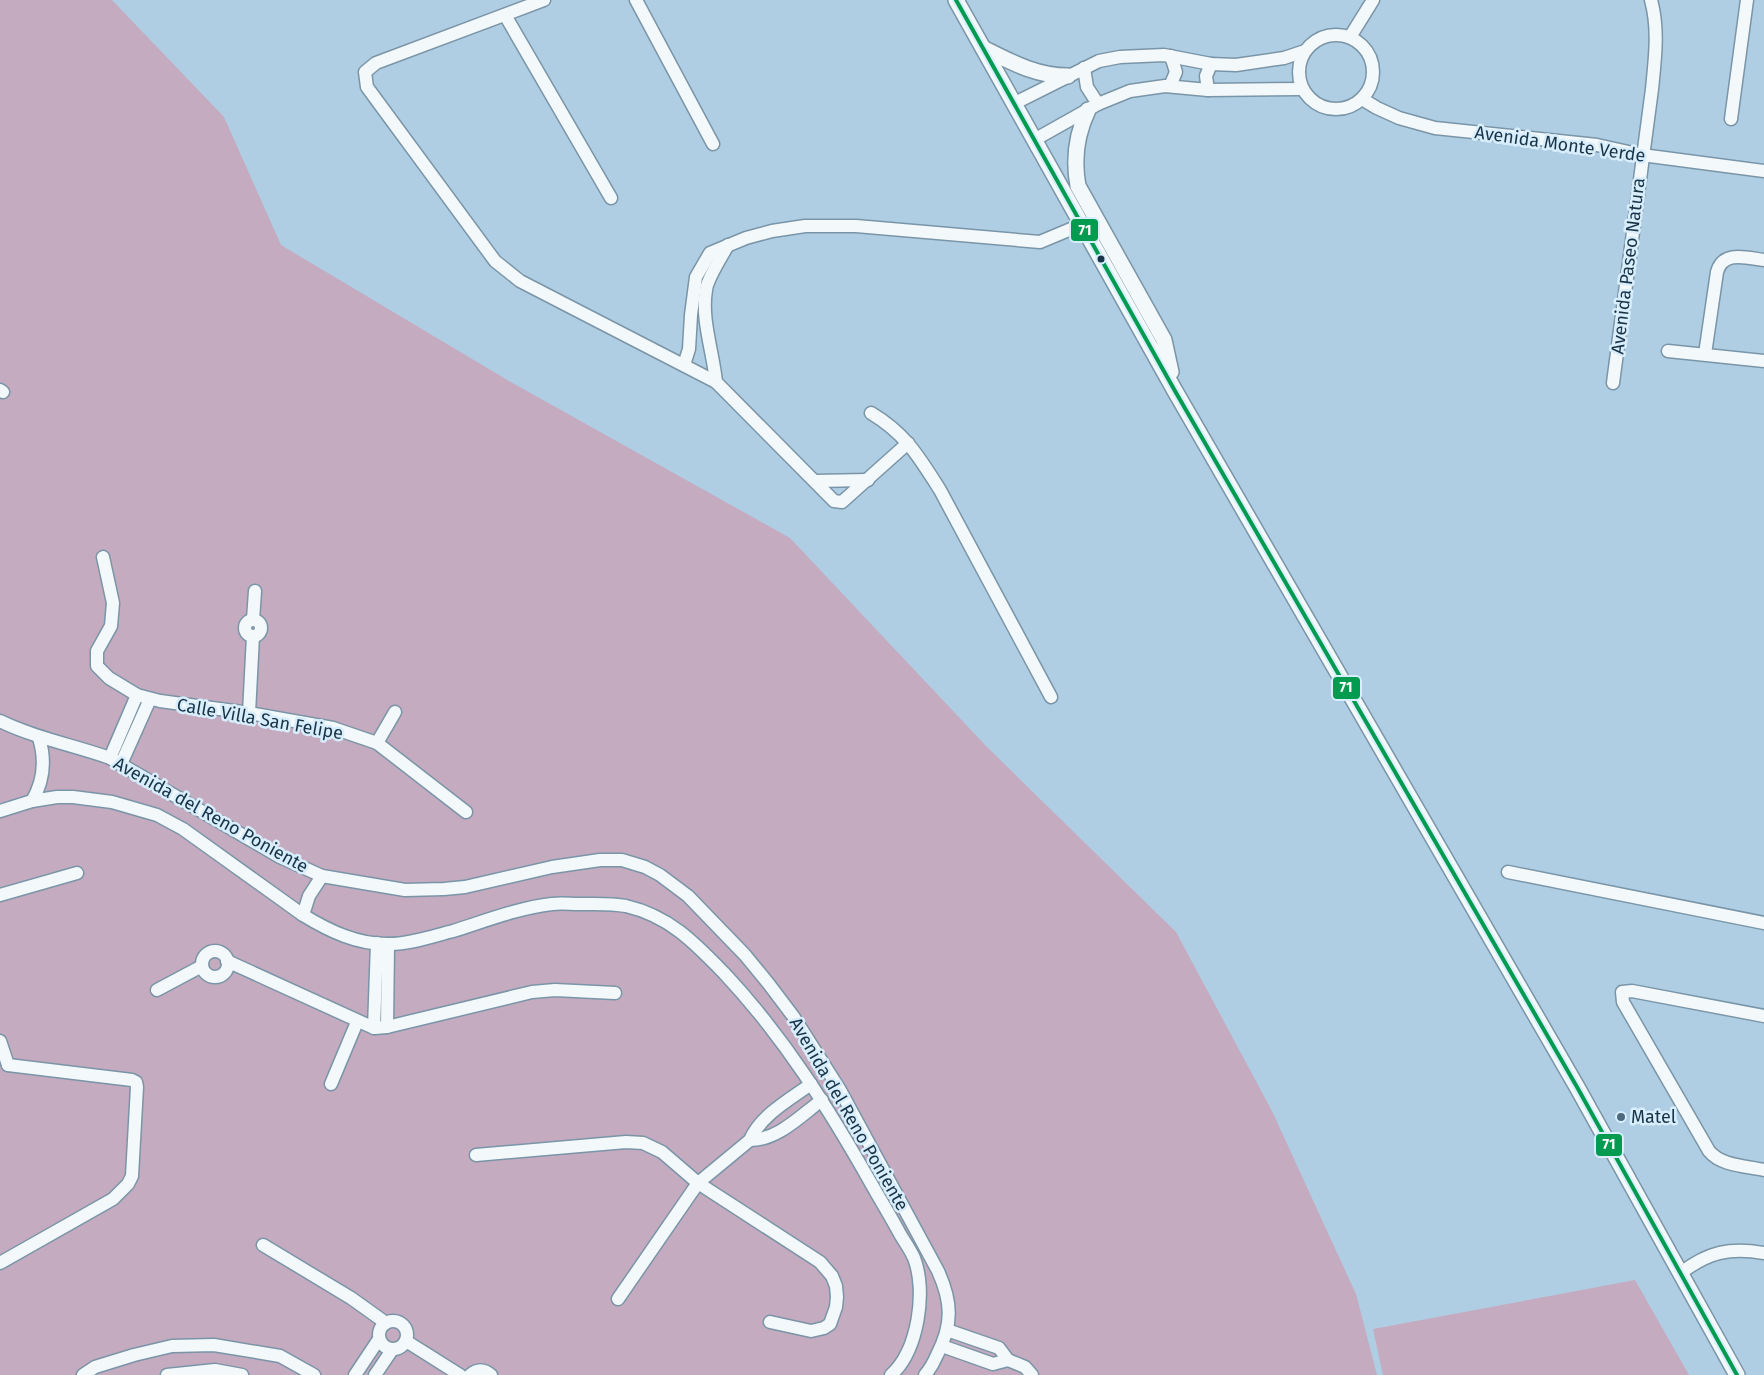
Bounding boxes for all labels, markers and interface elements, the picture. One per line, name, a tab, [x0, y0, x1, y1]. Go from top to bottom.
street label: Avenida Monte Verde	[1473, 121, 1647, 167]
street label: Avenida Paseo Natura	[1606, 177, 1650, 355]
line badge: 71	[1070, 218, 1099, 242]
text: 71	[1079, 222, 1091, 239]
unlabelled marker	[1096, 254, 1106, 264]
line badge: 71	[1332, 676, 1361, 700]
text: 71	[1340, 679, 1352, 696]
street label: Calle Villa San Felipe	[175, 694, 345, 744]
street label: Avenida del Reno Poniente	[110, 752, 312, 878]
street label: Avenida del Reno Poniente	[785, 1014, 913, 1214]
place label: Matel	[1631, 1106, 1676, 1128]
marker: Matel	[1615, 1111, 1627, 1123]
line badge: 71	[1595, 1133, 1623, 1157]
text: 71	[1603, 1136, 1615, 1153]

